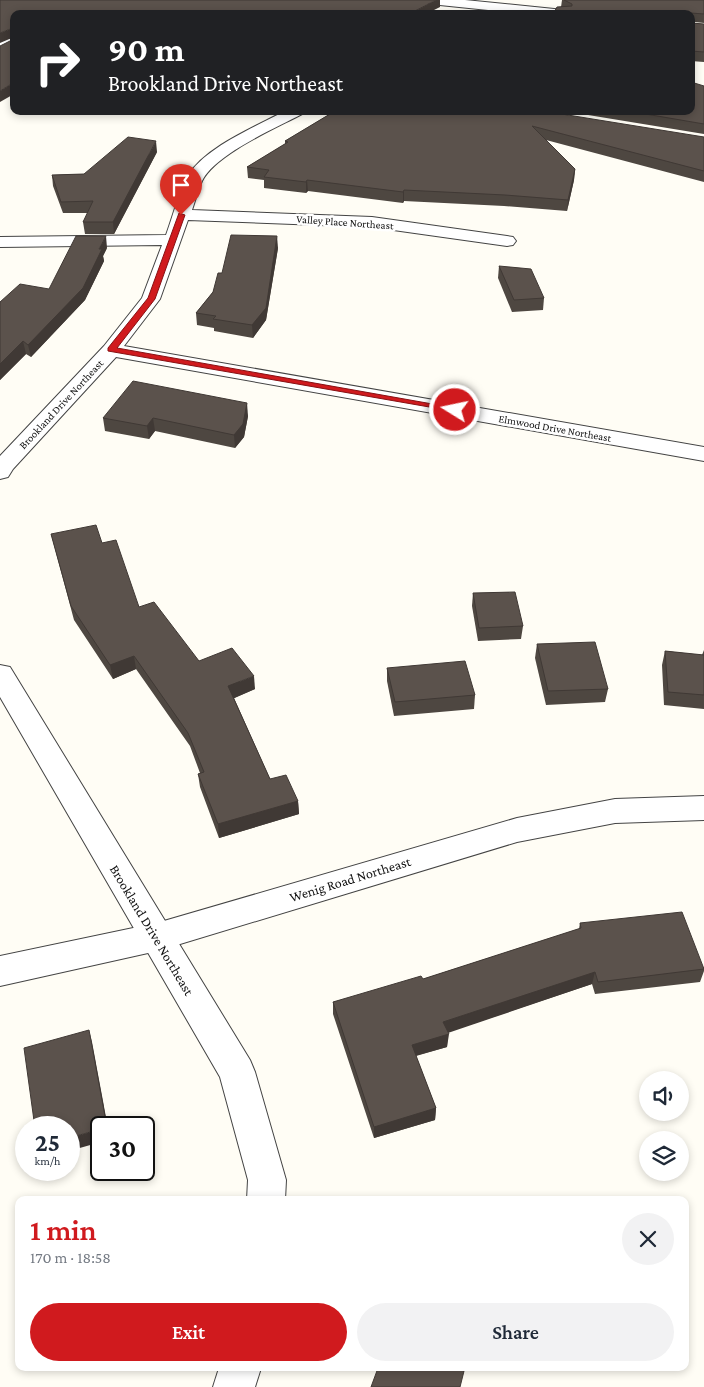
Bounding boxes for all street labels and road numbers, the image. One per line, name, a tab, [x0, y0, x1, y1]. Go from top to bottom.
street label: Valley Place Northeast	[296, 213, 394, 232]
street label: Brookland Drive Northeast	[17, 357, 106, 451]
street label: Elmwood Drive Northeast	[498, 412, 613, 444]
street label: Wenig Road Northeast	[287, 853, 413, 905]
street label: Brookland Drive Northeast	[107, 862, 198, 999]

